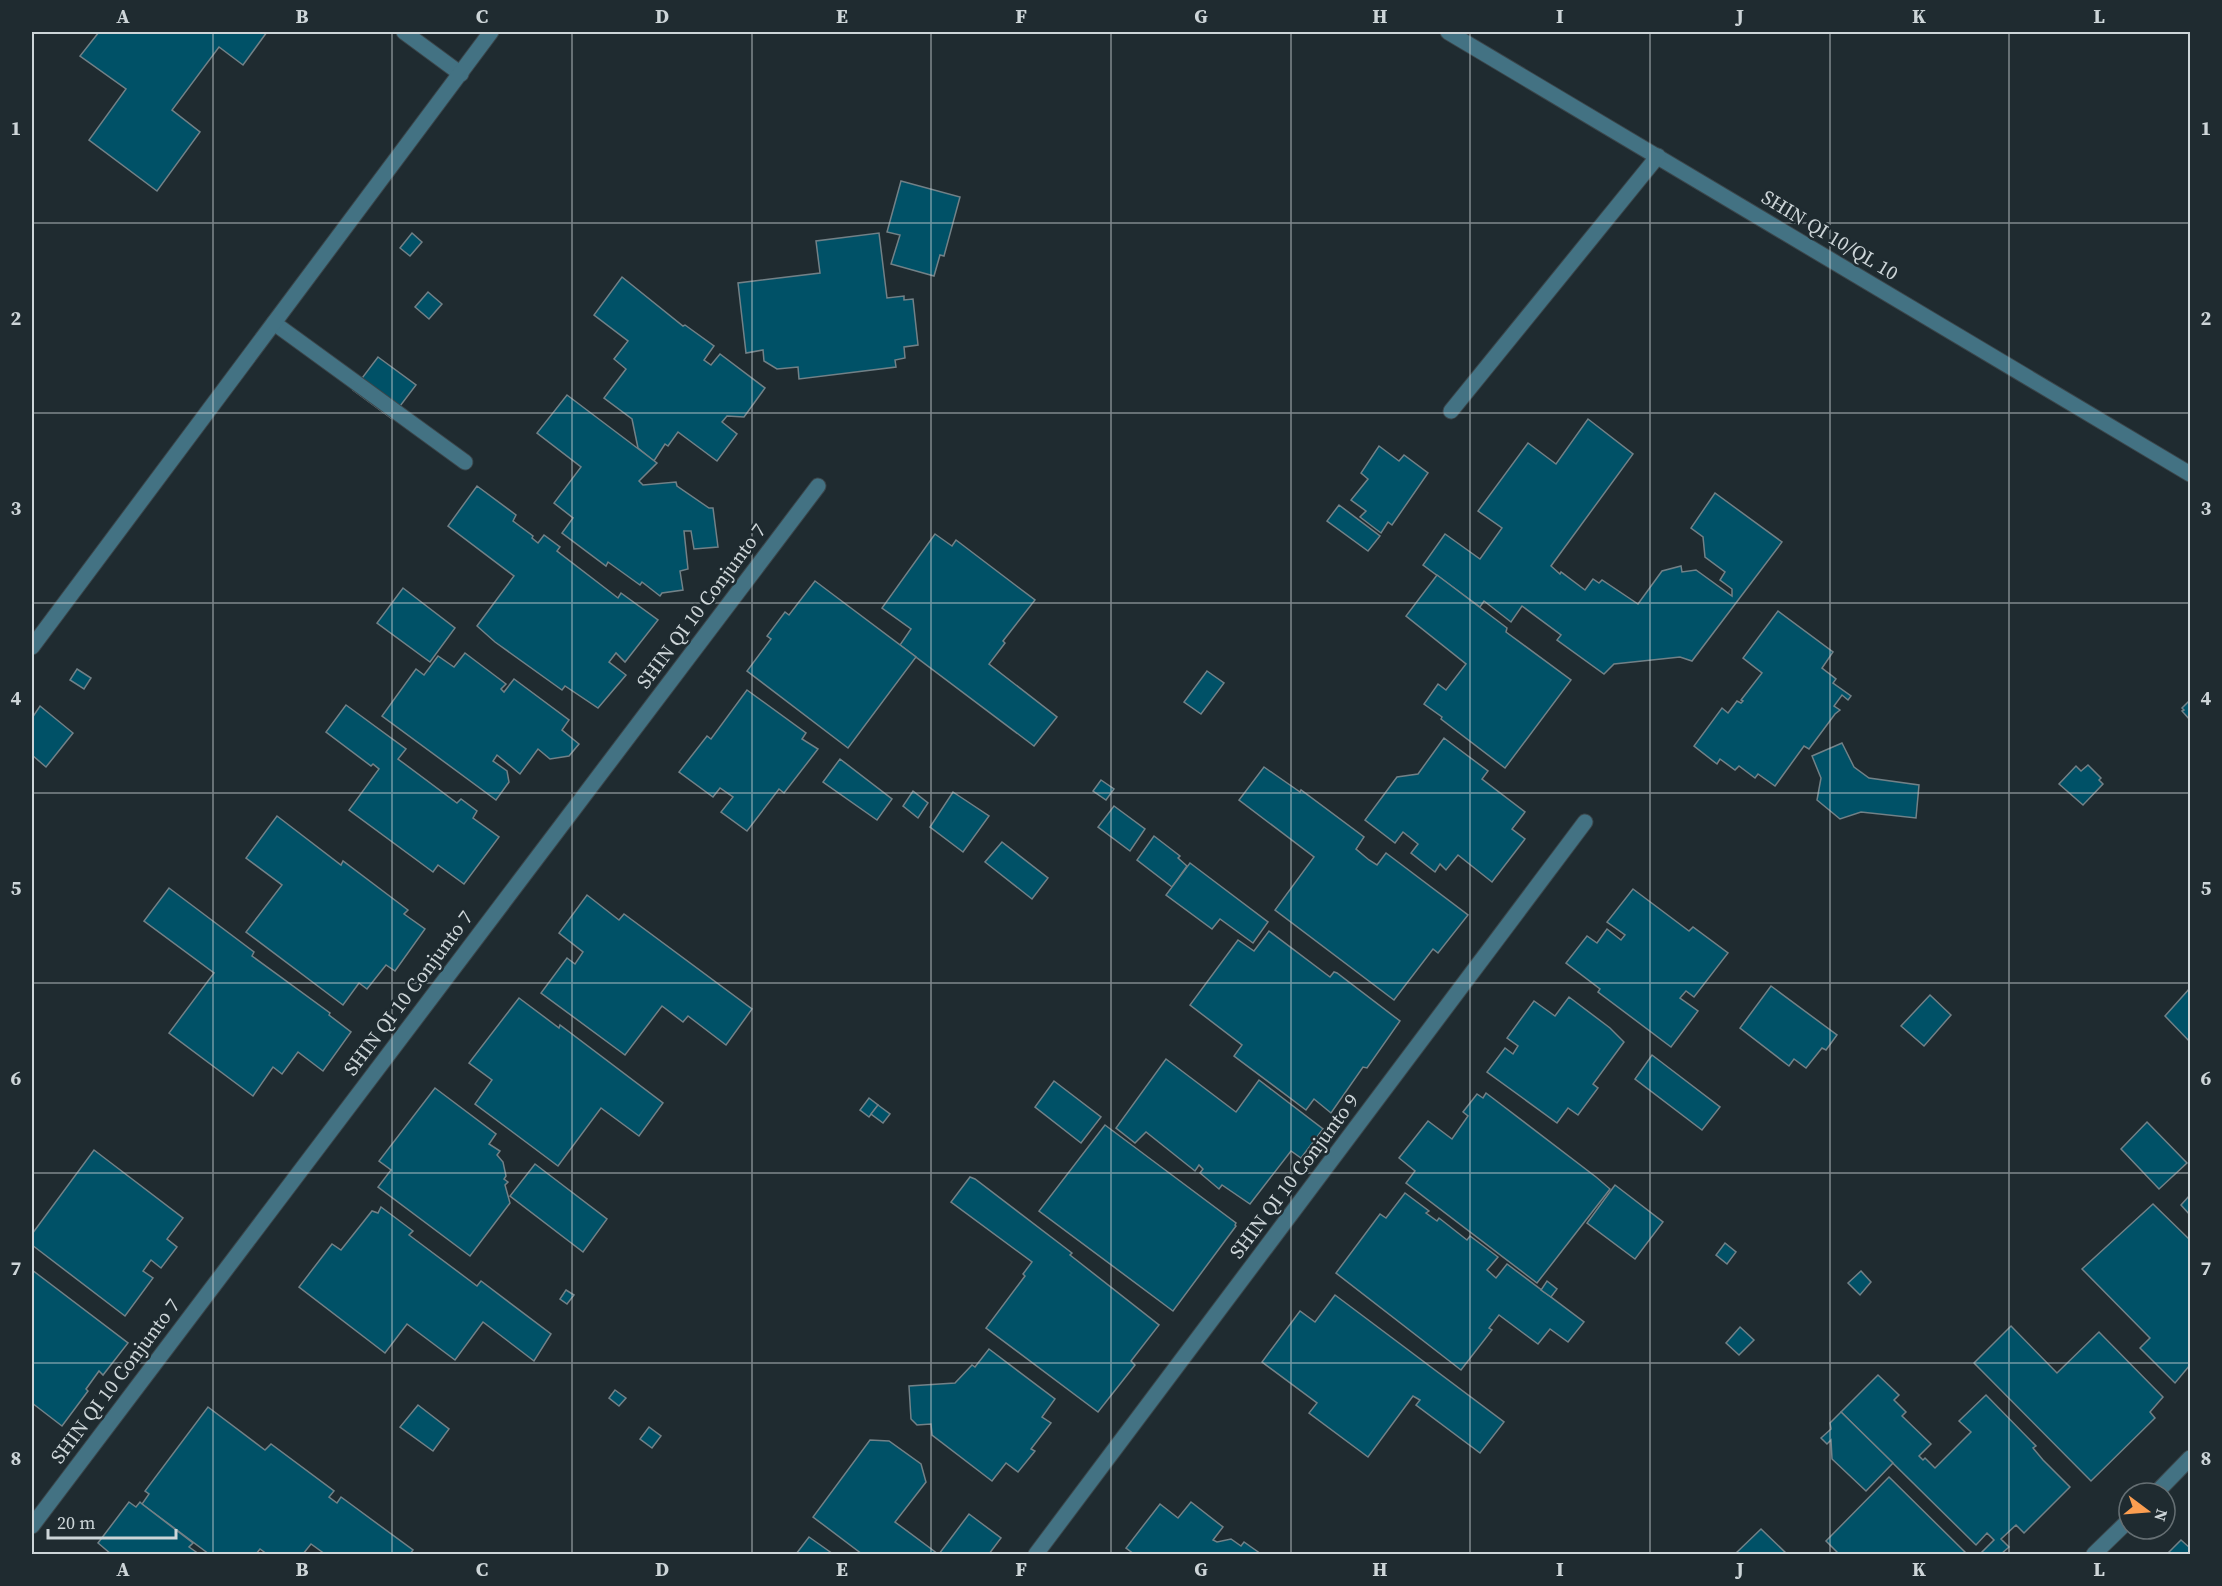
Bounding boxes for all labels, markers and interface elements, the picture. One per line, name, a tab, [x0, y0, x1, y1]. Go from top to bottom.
text: A	[116, 2, 130, 30]
text: B	[295, 2, 309, 30]
text: C	[476, 2, 488, 30]
text: D	[655, 2, 669, 30]
text: E	[836, 2, 848, 30]
text: F	[1015, 2, 1027, 30]
text: G	[1194, 2, 1208, 30]
text: H	[1372, 2, 1388, 30]
text: I	[1556, 2, 1564, 30]
text: J	[1734, 2, 1744, 30]
text: K	[1912, 2, 1926, 30]
text: L	[2093, 2, 2105, 30]
text: 1	[11, 114, 21, 142]
text: 1	[2201, 114, 2211, 142]
street label: SHIN QI 10/QL 10	[1756, 183, 1904, 287]
text: 2	[11, 304, 22, 332]
text: 2	[2201, 304, 2212, 332]
text: 3	[11, 494, 22, 522]
text: 3	[2201, 494, 2212, 522]
street label: SHIN QI 10 Conjunto 7	[630, 518, 772, 694]
text: 4	[11, 684, 22, 712]
text: 4	[2201, 684, 2212, 712]
text: 5	[11, 874, 22, 902]
text: 5	[2201, 874, 2212, 902]
street label: SHIN QI 10 Conjunto 7	[337, 905, 479, 1081]
text: 6	[11, 1064, 22, 1092]
text: 6	[2201, 1064, 2212, 1092]
street label: SHIN QI 10 Conjunto 9	[1223, 1088, 1365, 1264]
text: 7	[11, 1254, 22, 1282]
text: 7	[2201, 1254, 2212, 1282]
street label: SHIN QI 10 Conjunto 7	[44, 1293, 186, 1469]
text: 8	[11, 1444, 21, 1472]
text: 8	[2201, 1444, 2211, 1472]
north arrow	[2117, 1481, 2177, 1541]
scale bar	[48, 1502, 176, 1540]
text: N	[2149, 1507, 2174, 1524]
text: 20 m	[57, 1510, 95, 1535]
text: A	[116, 1555, 130, 1583]
text: B	[295, 1555, 309, 1583]
text: C	[476, 1555, 488, 1583]
text: D	[655, 1555, 669, 1583]
text: E	[836, 1555, 848, 1583]
text: F	[1015, 1555, 1027, 1583]
text: G	[1194, 1555, 1208, 1583]
text: H	[1372, 1555, 1388, 1583]
text: I	[1556, 1555, 1564, 1583]
text: J	[1734, 1555, 1744, 1583]
text: K	[1912, 1555, 1926, 1583]
text: L	[2093, 1555, 2105, 1583]

